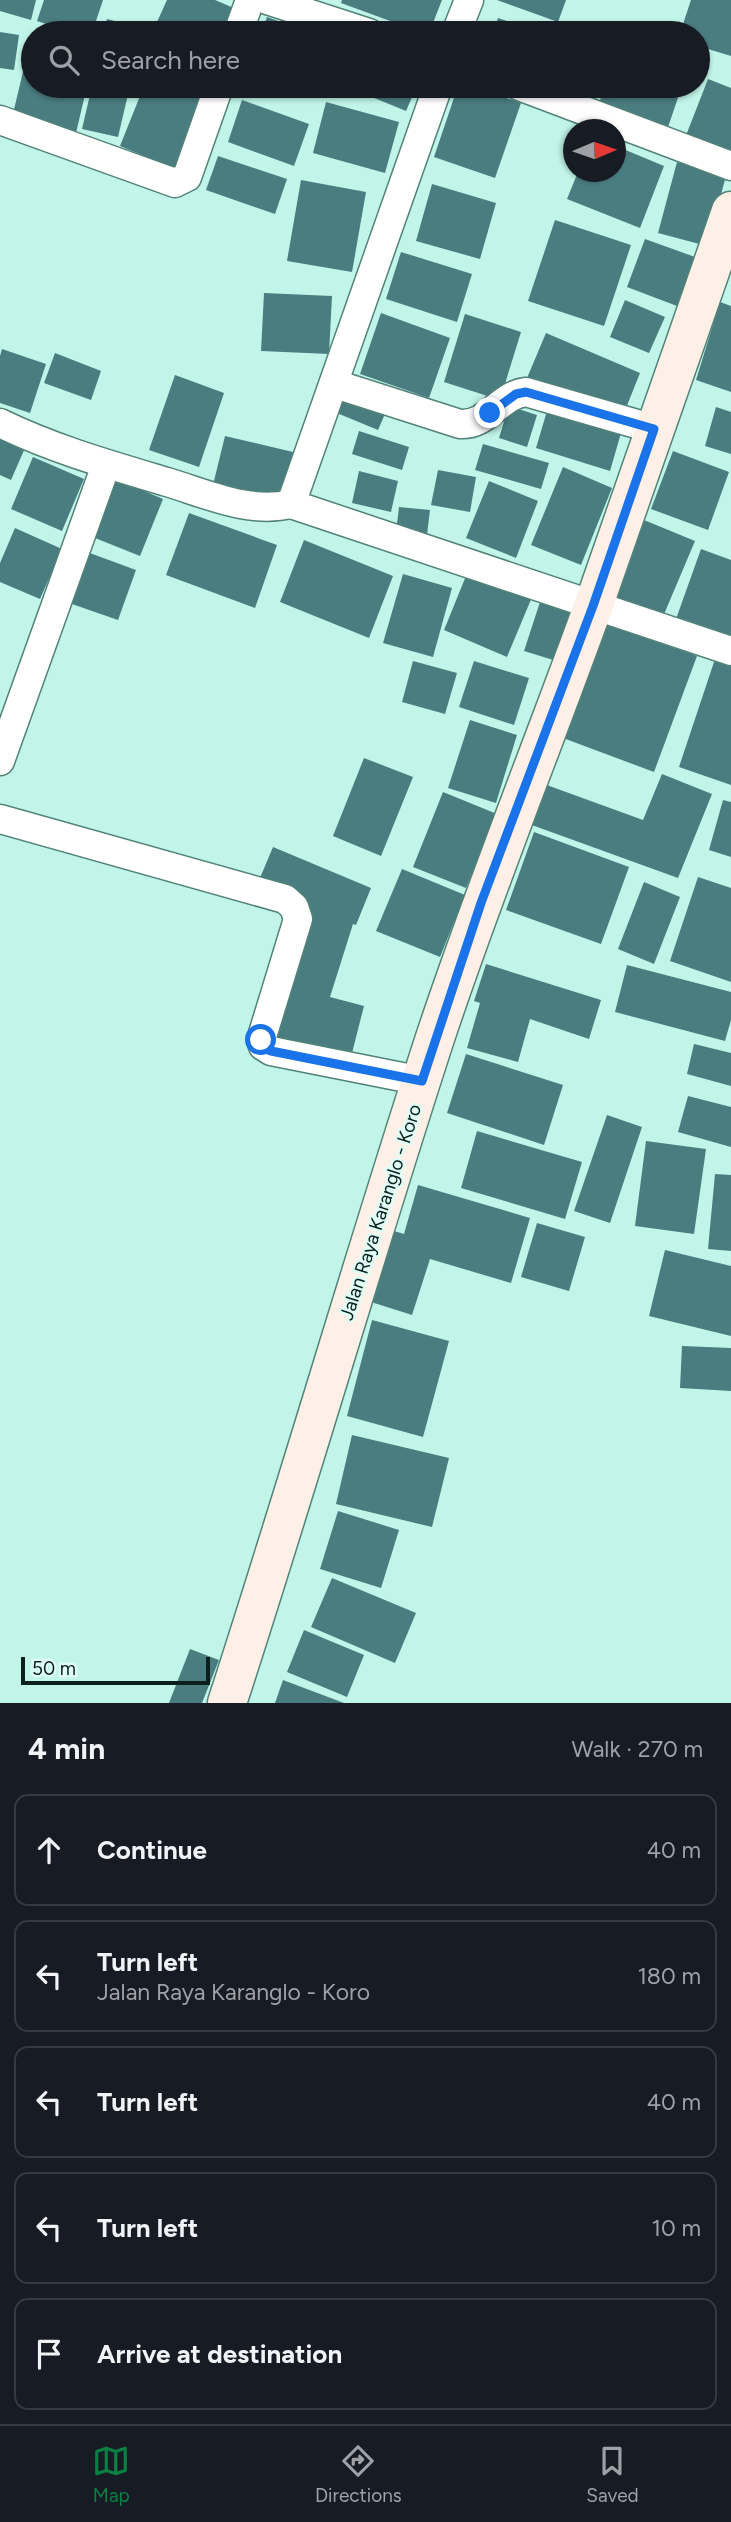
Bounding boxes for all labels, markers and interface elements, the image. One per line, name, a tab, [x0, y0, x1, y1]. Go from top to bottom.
search box	[21, 21, 710, 98]
icon: search	[45, 41, 83, 79]
text: Search here	[101, 44, 240, 76]
north arrow	[563, 119, 626, 182]
route end	[474, 397, 505, 428]
route start	[245, 1024, 276, 1055]
street label: Jalan Raya Karanglo - Koro	[335, 1101, 426, 1323]
scale bar	[21, 1654, 210, 1686]
text: 50 m	[32, 1657, 76, 1680]
text: 4 min	[28, 1730, 105, 1767]
text: Walk · 270 m	[572, 1735, 703, 1763]
icon: ahead	[30, 1831, 68, 1869]
text: Continue	[97, 1834, 207, 1866]
text: 40 m	[647, 1836, 701, 1864]
text: Turn left	[97, 1946, 198, 1978]
icon: left	[30, 1957, 68, 1995]
text: 180 m	[637, 1962, 701, 1990]
text: Jalan Raya Karanglo - Koro	[97, 1978, 370, 2006]
icon: left	[30, 2083, 68, 2121]
text: Turn left	[97, 2086, 198, 2118]
text: 40 m	[647, 2088, 701, 2116]
icon: left	[30, 2209, 68, 2247]
text: Turn left	[97, 2212, 198, 2244]
text: 10 m	[652, 2214, 701, 2242]
icon: arrive	[30, 2335, 68, 2373]
text: Arrive at destination	[97, 2338, 342, 2370]
tab: Map	[92, 2442, 130, 2507]
tab: Directions	[315, 2442, 402, 2507]
tab: Saved	[586, 2442, 639, 2507]

